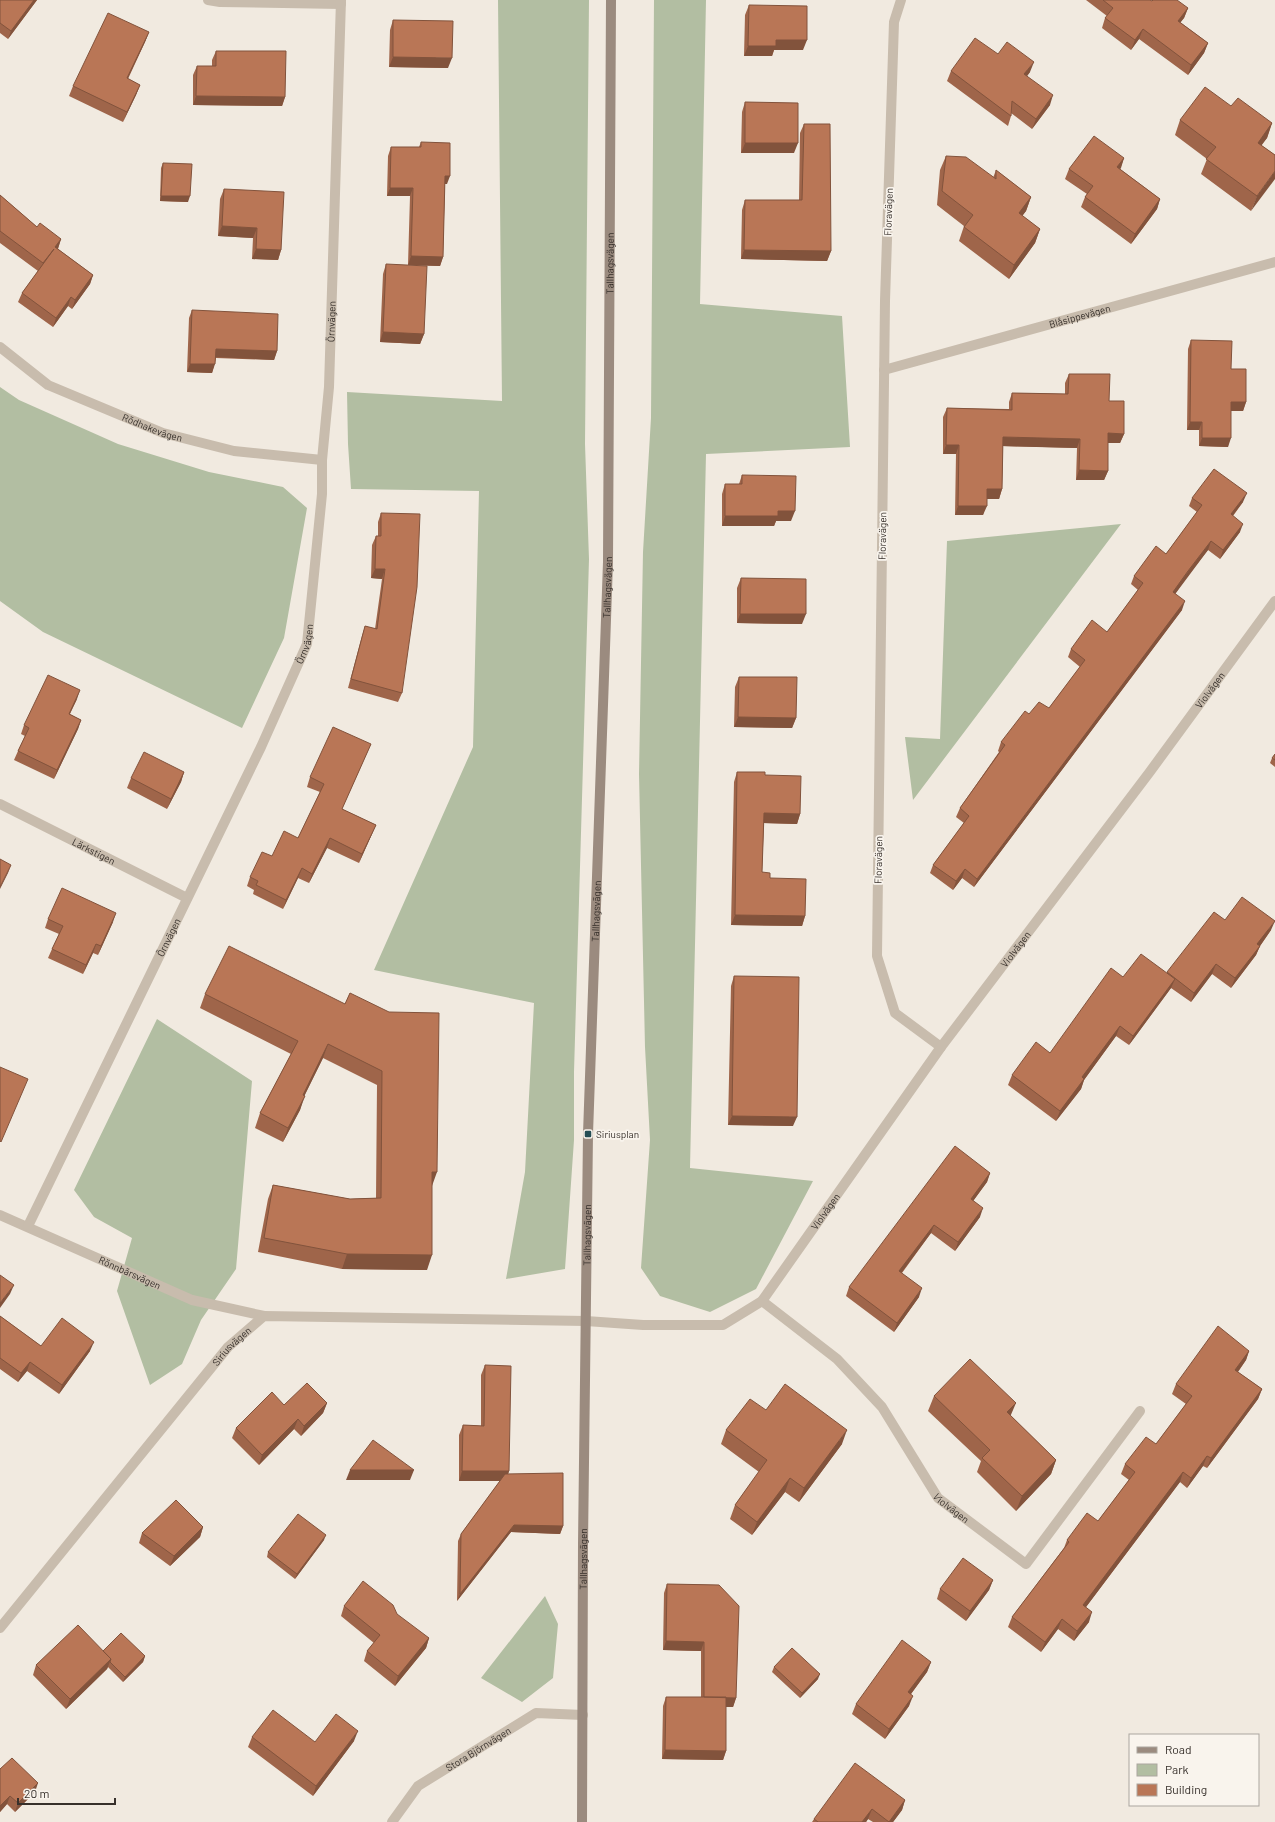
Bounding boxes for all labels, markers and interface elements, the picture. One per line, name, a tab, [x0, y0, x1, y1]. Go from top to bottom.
street label: Floravägen	[881, 188, 895, 236]
street label: Tallhagsvägen	[603, 233, 616, 294]
street label: Örnvägen	[324, 301, 338, 342]
street label: Blåsippevägen	[1048, 302, 1112, 330]
street label: Rödhakevägen	[121, 411, 184, 444]
street label: Floravägen	[876, 512, 888, 560]
street label: Tallhagsvägen	[600, 557, 614, 618]
street label: Örnvägen	[293, 623, 315, 666]
street label: Violvägen	[1193, 669, 1227, 710]
street label: Lärkstigen	[70, 835, 117, 867]
street label: Floravägen	[872, 836, 884, 884]
street label: Tallhagsvägen	[589, 880, 603, 942]
street label: Örnvägen	[154, 916, 183, 958]
street label: Violvägen	[998, 929, 1033, 969]
place label: Siriusplan	[596, 1128, 639, 1140]
marker: Siriusplan	[583, 1129, 593, 1139]
street label: Violvägen	[808, 1191, 842, 1232]
street label: Tallhagsvägen	[580, 1204, 593, 1266]
street label: Rönnbärsvägen	[97, 1253, 163, 1291]
street label: Siriusvägen	[209, 1324, 253, 1368]
street label: Violvägen	[931, 1491, 972, 1525]
street label: Tallhagsvägen	[577, 1528, 589, 1590]
street label: Stora Björnvägen	[443, 1724, 513, 1774]
legend	[1129, 1734, 1259, 1806]
text: Road	[1165, 1742, 1192, 1756]
text: Park	[1165, 1762, 1189, 1776]
scale bar	[18, 1780, 115, 1806]
text: Building	[1165, 1782, 1207, 1796]
text: 20 m	[24, 1786, 50, 1800]

